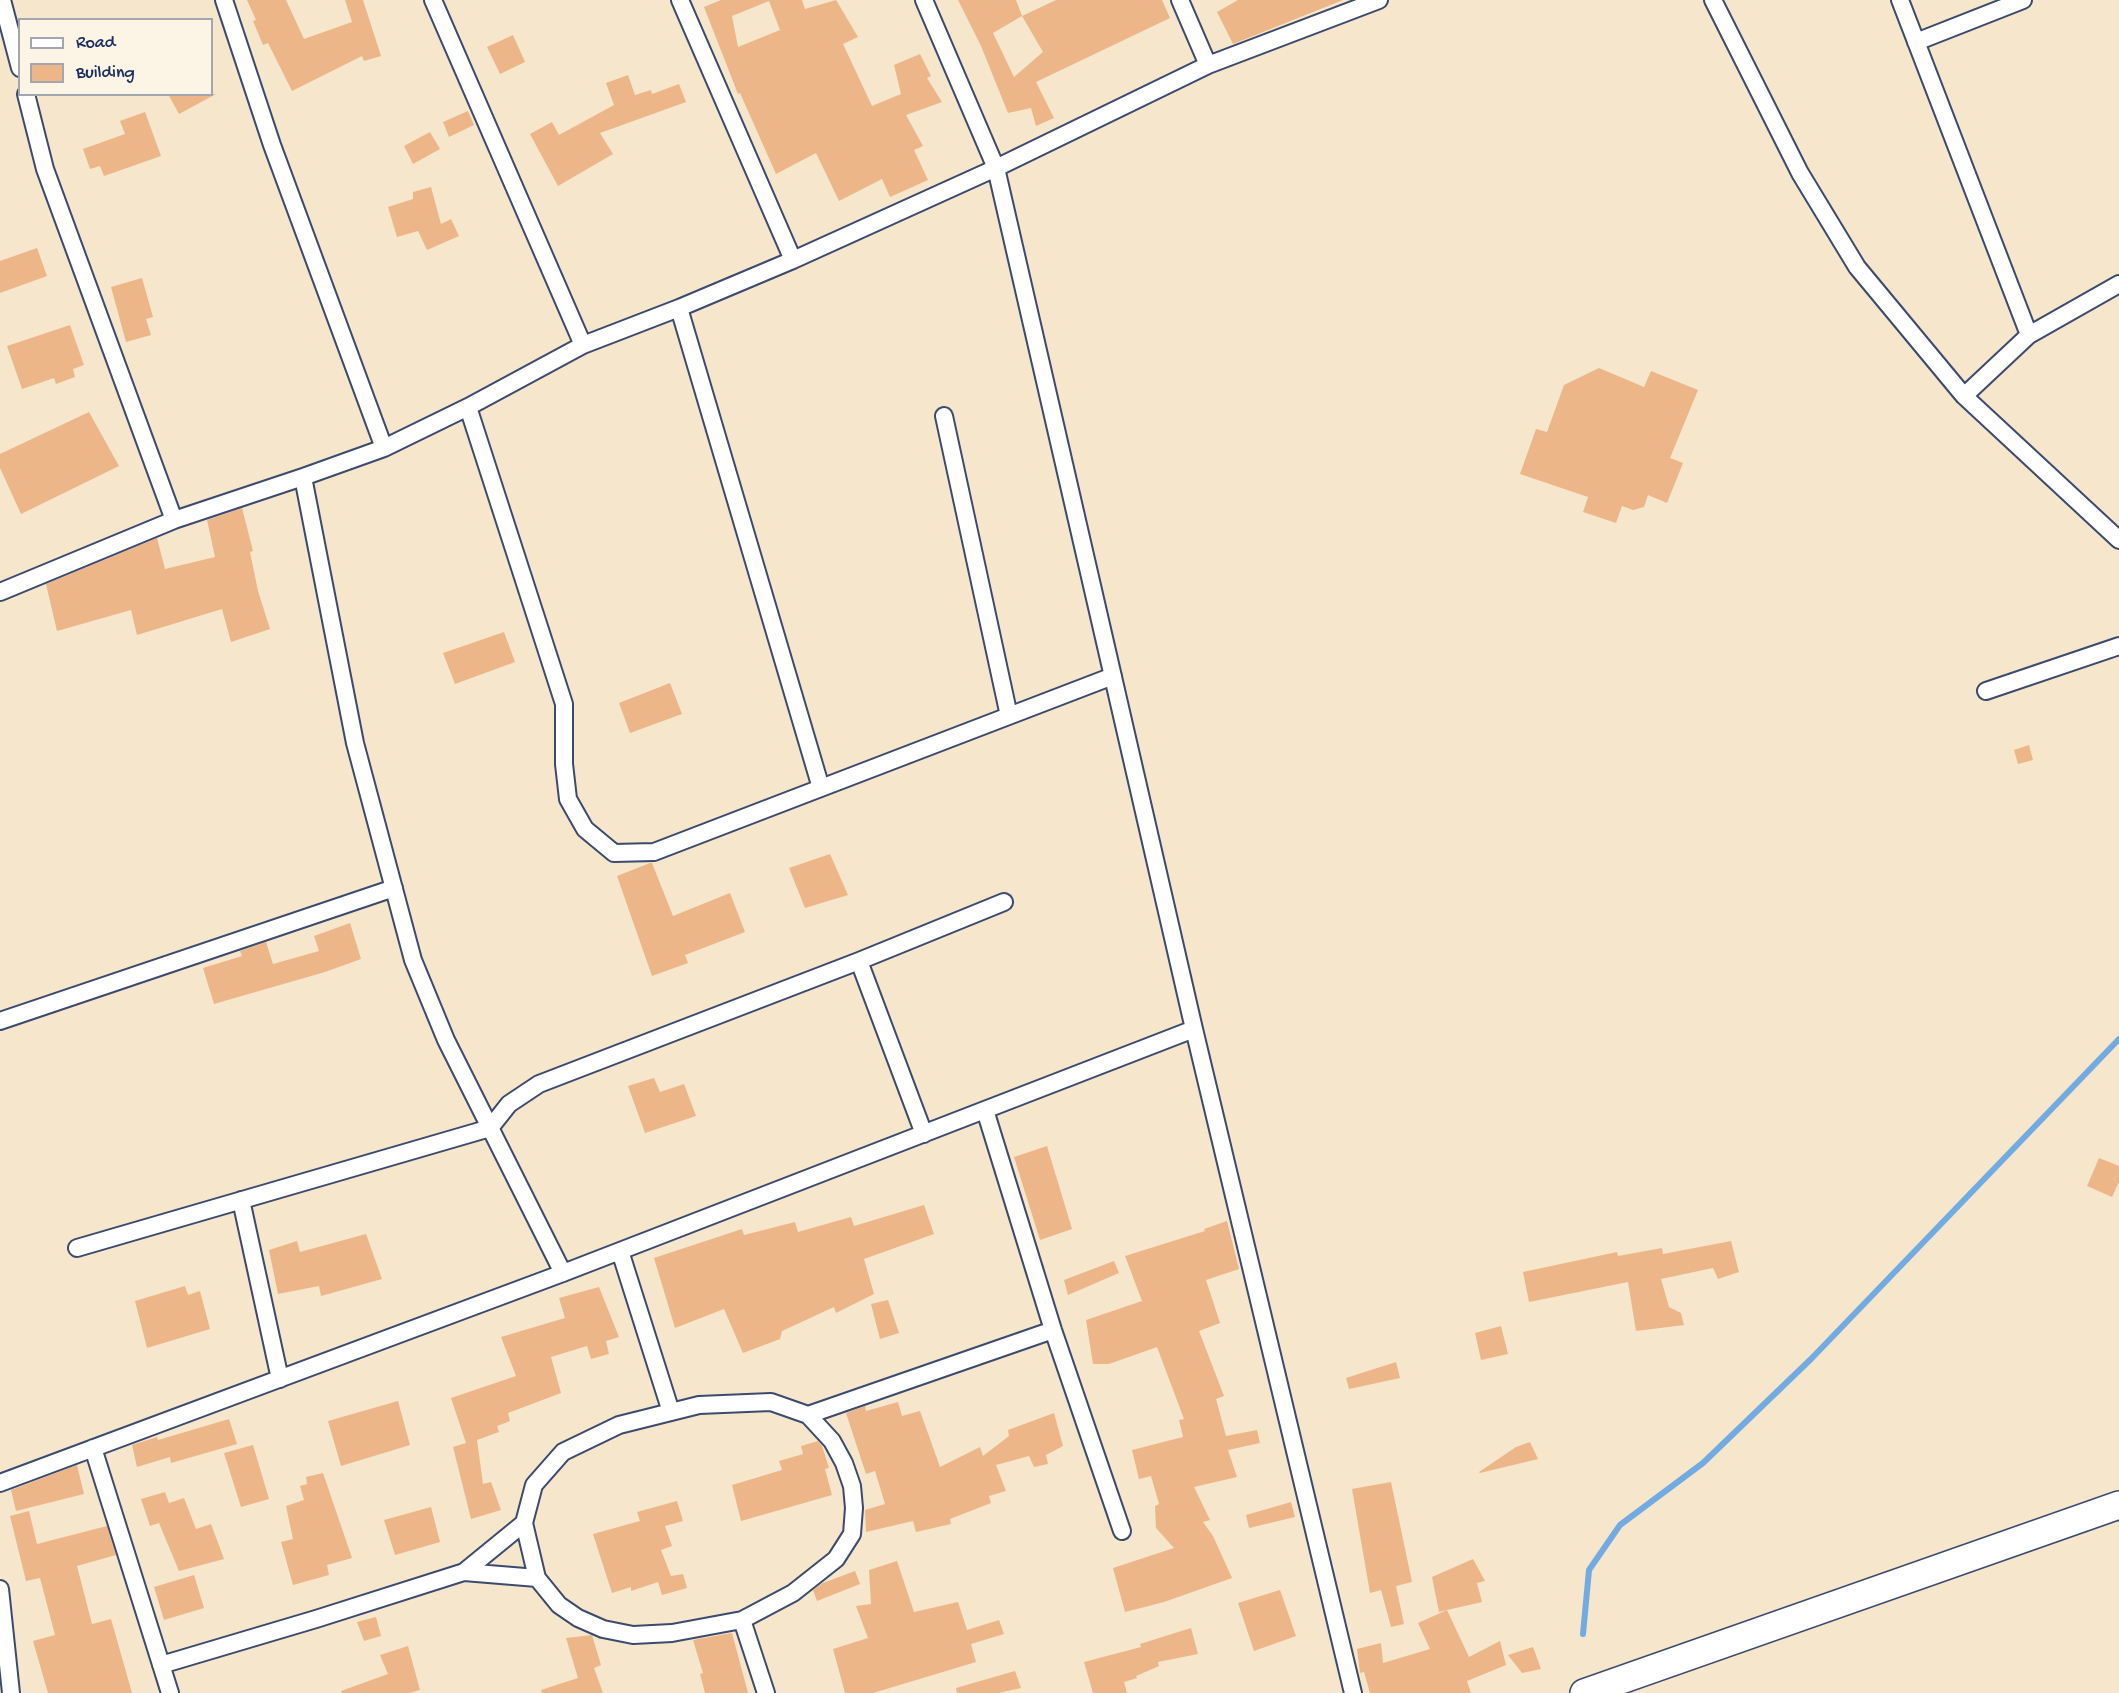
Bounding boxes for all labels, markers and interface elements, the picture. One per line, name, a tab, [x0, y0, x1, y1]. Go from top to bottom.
legend	[18, 18, 213, 96]
text: Road	[76, 33, 115, 54]
text: Building	[76, 63, 135, 84]

